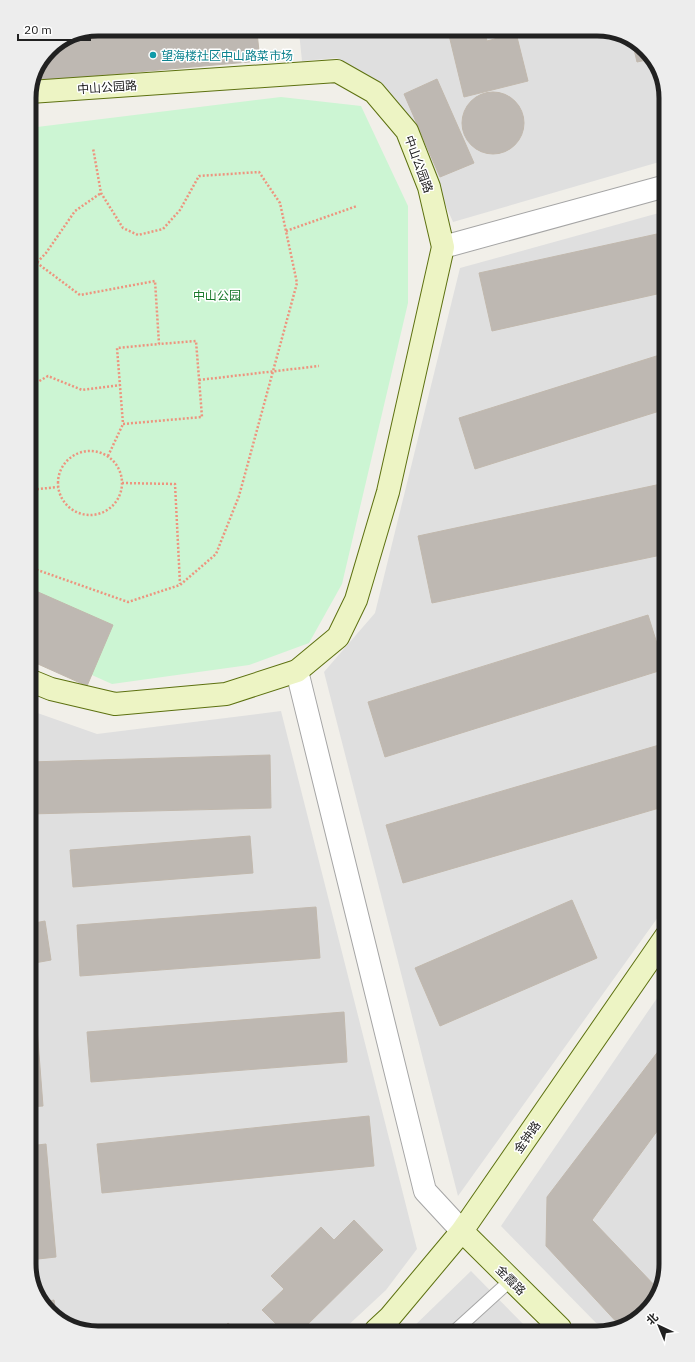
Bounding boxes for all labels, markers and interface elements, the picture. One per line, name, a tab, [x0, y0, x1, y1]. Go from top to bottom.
scale bar	[18, 16, 90, 42]
text: 20 m	[24, 22, 52, 37]
place label: 望海楼社区中山路菜市场	[161, 48, 293, 63]
marker: 望海楼社区中山路菜市场	[148, 50, 158, 60]
street label: 中山公园路	[77, 77, 137, 97]
street label: 中山公园路	[402, 133, 436, 195]
park label: 中山公园	[193, 288, 241, 303]
street label: 金钟路	[511, 1118, 543, 1156]
street label: 金霞路	[493, 1262, 529, 1298]
north arrow	[639, 1306, 679, 1346]
text: 北	[643, 1310, 661, 1328]

